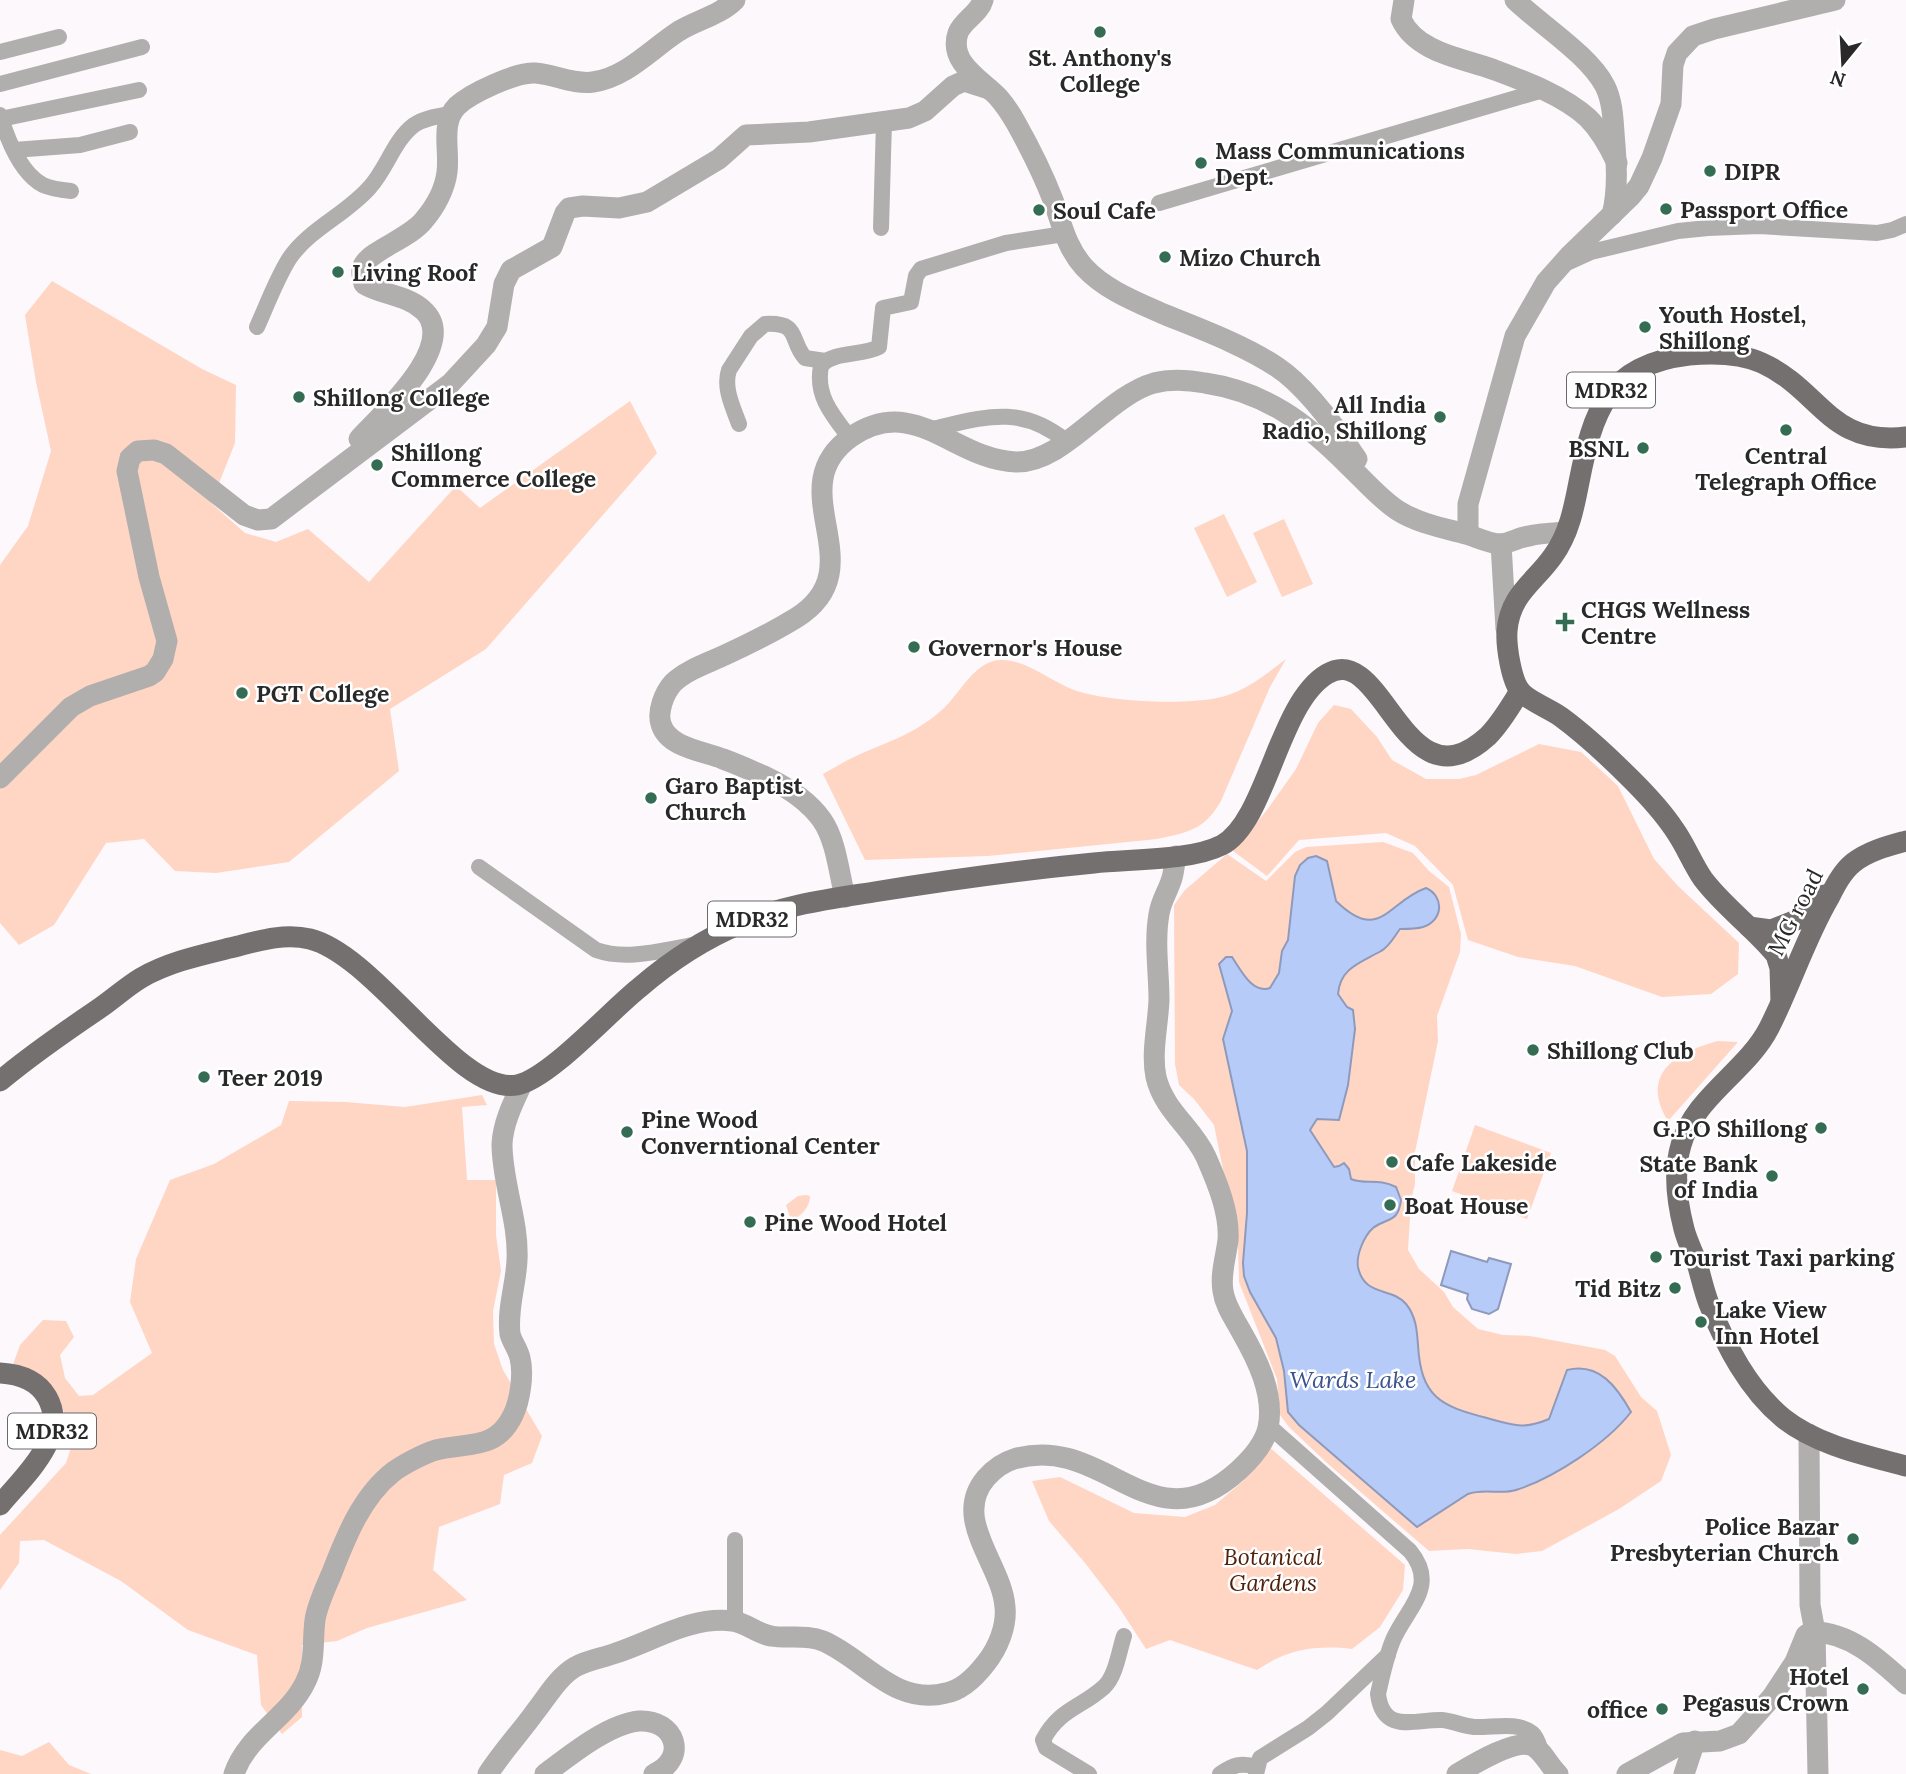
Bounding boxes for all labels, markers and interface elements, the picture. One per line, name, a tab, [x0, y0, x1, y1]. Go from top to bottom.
marker: St. Anthony's College	[1092, 24, 1108, 40]
north arrow	[1808, 28, 1878, 98]
place label: St. Anthony's College	[1028, 43, 1172, 98]
text: N	[1827, 65, 1848, 93]
place label: Mass Communications Dept.	[1215, 136, 1465, 191]
marker: Mass Communications Dept.	[1193, 155, 1209, 171]
place label: DIPR	[1724, 157, 1781, 186]
marker: DIPR	[1702, 163, 1718, 179]
place label: Passport Office	[1680, 195, 1848, 224]
place label: Soul Cafe	[1053, 196, 1156, 225]
marker: Passport Office	[1658, 201, 1674, 217]
marker: Soul Cafe	[1031, 202, 1047, 218]
place label: Mizo Church	[1179, 243, 1321, 272]
marker: Mizo Church	[1157, 249, 1173, 265]
place label: Living Roof	[352, 258, 478, 287]
marker: Living Roof	[330, 264, 346, 280]
place label: Youth Hostel, Shillong	[1659, 300, 1806, 355]
marker: Youth Hostel, Shillong	[1637, 319, 1653, 335]
road number: MDR32	[1567, 372, 1655, 408]
place label: Shillong College	[313, 383, 490, 412]
marker: Shillong College	[291, 389, 307, 405]
place label: All India Radio, Shillong	[1262, 390, 1427, 445]
marker: All India Radio, Shillong	[1432, 409, 1448, 425]
marker: Central Telegraph Office	[1778, 422, 1794, 438]
place label: BSNL	[1568, 434, 1629, 463]
place label: Shillong Commerce College	[391, 438, 596, 493]
marker: BSNL	[1635, 440, 1651, 456]
place label: Central Telegraph Office	[1695, 441, 1877, 496]
marker: Shillong Commerce College	[369, 457, 385, 473]
place label: CHGS Wellness Centre	[1581, 595, 1750, 650]
marker: CHGS Wellness Centre	[1555, 612, 1575, 632]
place label: Governor's House	[928, 633, 1122, 662]
marker: Governor's House	[906, 639, 922, 655]
place label: PGT College	[256, 679, 389, 708]
marker: PGT College	[234, 685, 250, 701]
place label: Garo Baptist Church	[665, 771, 804, 826]
marker: Garo Baptist Church	[643, 790, 659, 806]
street label: MG road	[1761, 864, 1829, 960]
road number: MDR32	[708, 902, 796, 936]
place label: Shillong Club	[1547, 1036, 1694, 1065]
marker: Shillong Club	[1525, 1042, 1541, 1058]
place label: Teer 2019	[218, 1063, 323, 1092]
marker: Teer 2019	[196, 1069, 212, 1085]
place label: Pine Wood Converntional Center	[641, 1105, 880, 1160]
place label: G.P.O Shillong	[1653, 1114, 1808, 1143]
marker: G.P.O Shillong	[1813, 1120, 1829, 1136]
marker: Pine Wood Converntional Center	[619, 1124, 635, 1140]
place label: Cafe Lakeside	[1406, 1148, 1557, 1177]
place label: State Bank of India	[1639, 1149, 1758, 1204]
marker: Cafe Lakeside	[1384, 1154, 1400, 1170]
marker: State Bank of India	[1764, 1168, 1780, 1184]
place label: Boat House	[1404, 1191, 1528, 1220]
marker: Boat House	[1382, 1197, 1398, 1213]
place label: Pine Wood Hotel	[764, 1208, 947, 1237]
marker: Pine Wood Hotel	[742, 1214, 758, 1230]
place label: Tourist Taxi parking	[1670, 1243, 1895, 1272]
marker: Tourist Taxi parking	[1648, 1249, 1664, 1265]
place label: Tid Bitz	[1575, 1274, 1661, 1303]
marker: Tid Bitz	[1667, 1280, 1683, 1296]
place label: Lake View Inn Hotel	[1715, 1295, 1827, 1350]
marker: Lake View Inn Hotel	[1693, 1314, 1709, 1330]
water label: Wards Lake	[1290, 1364, 1416, 1395]
road number: MDR32	[8, 1414, 96, 1448]
place label: Police Bazar Presbyterian Church	[1610, 1512, 1839, 1567]
marker: Police Bazar Presbyterian Church	[1845, 1531, 1861, 1547]
park label: Botanical Gardens	[1224, 1542, 1323, 1597]
place label: Hotel Pegasus Crown	[1682, 1662, 1849, 1717]
marker: Hotel Pegasus Crown	[1855, 1681, 1871, 1697]
place label: office	[1587, 1695, 1648, 1724]
marker: office	[1654, 1701, 1670, 1717]

